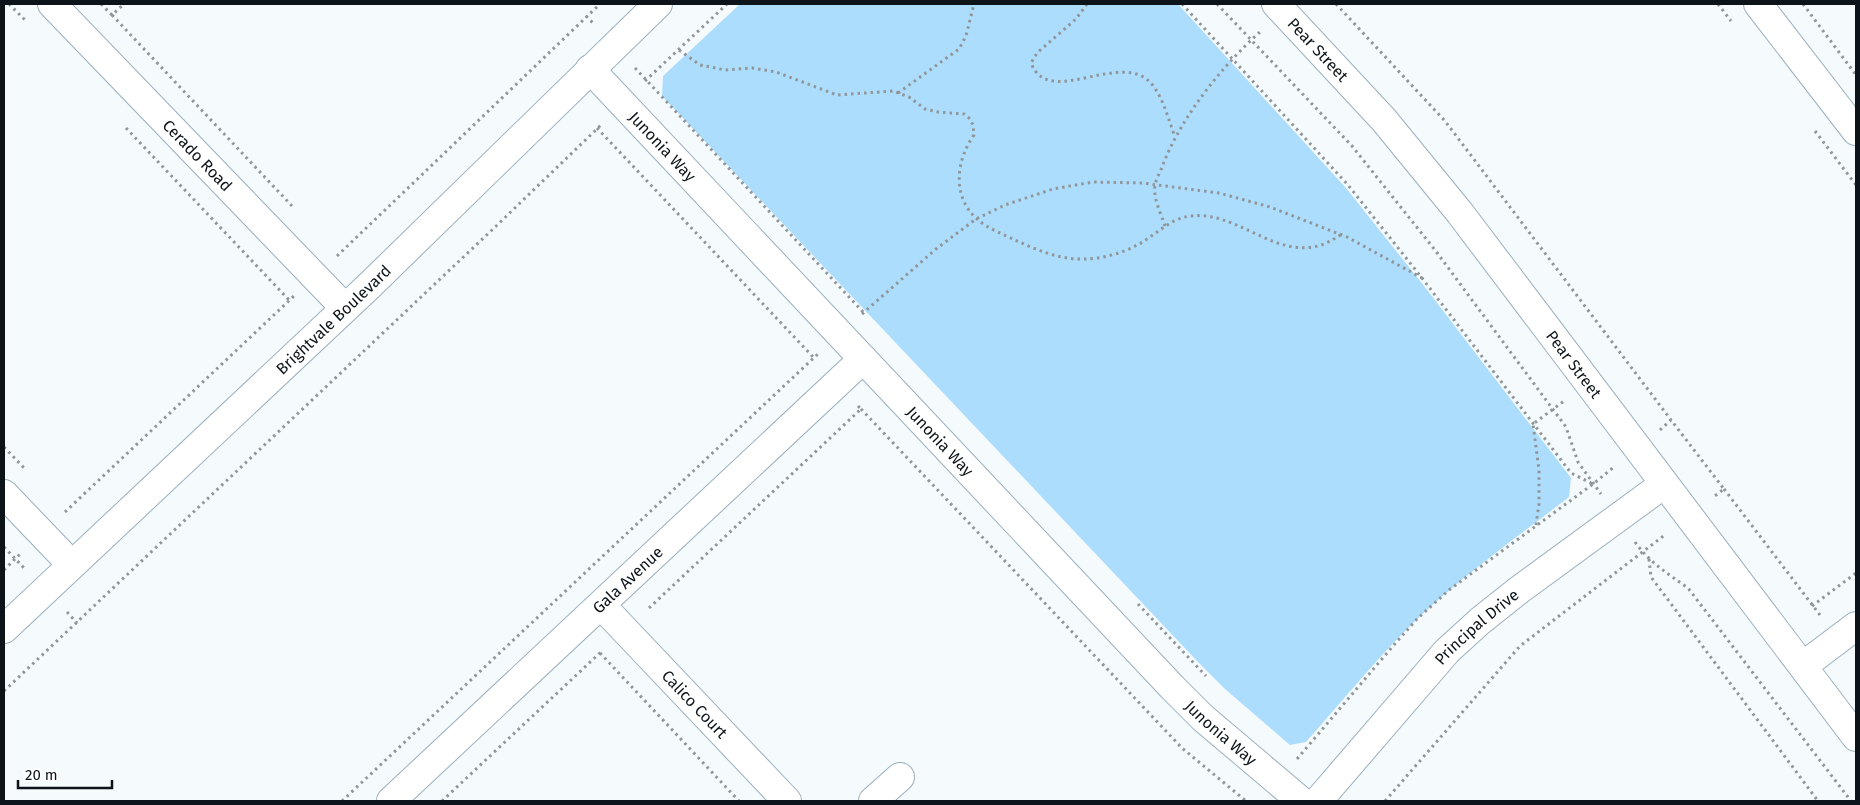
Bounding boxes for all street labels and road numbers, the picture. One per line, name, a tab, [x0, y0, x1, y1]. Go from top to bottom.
street label: Pear Street	[1284, 14, 1352, 86]
street label: Junonia Way	[625, 108, 700, 185]
street label: Cerado Road	[159, 116, 236, 195]
street label: Brightvale Boulevard	[272, 261, 395, 378]
street label: Pear Street	[1542, 327, 1606, 402]
street label: Junonia Way	[903, 402, 977, 480]
street label: Gala Avenue	[589, 542, 667, 617]
street label: Principal Drive	[1431, 585, 1523, 669]
street label: Calico Court	[658, 666, 731, 742]
street label: Junonia Way	[1181, 697, 1261, 769]

